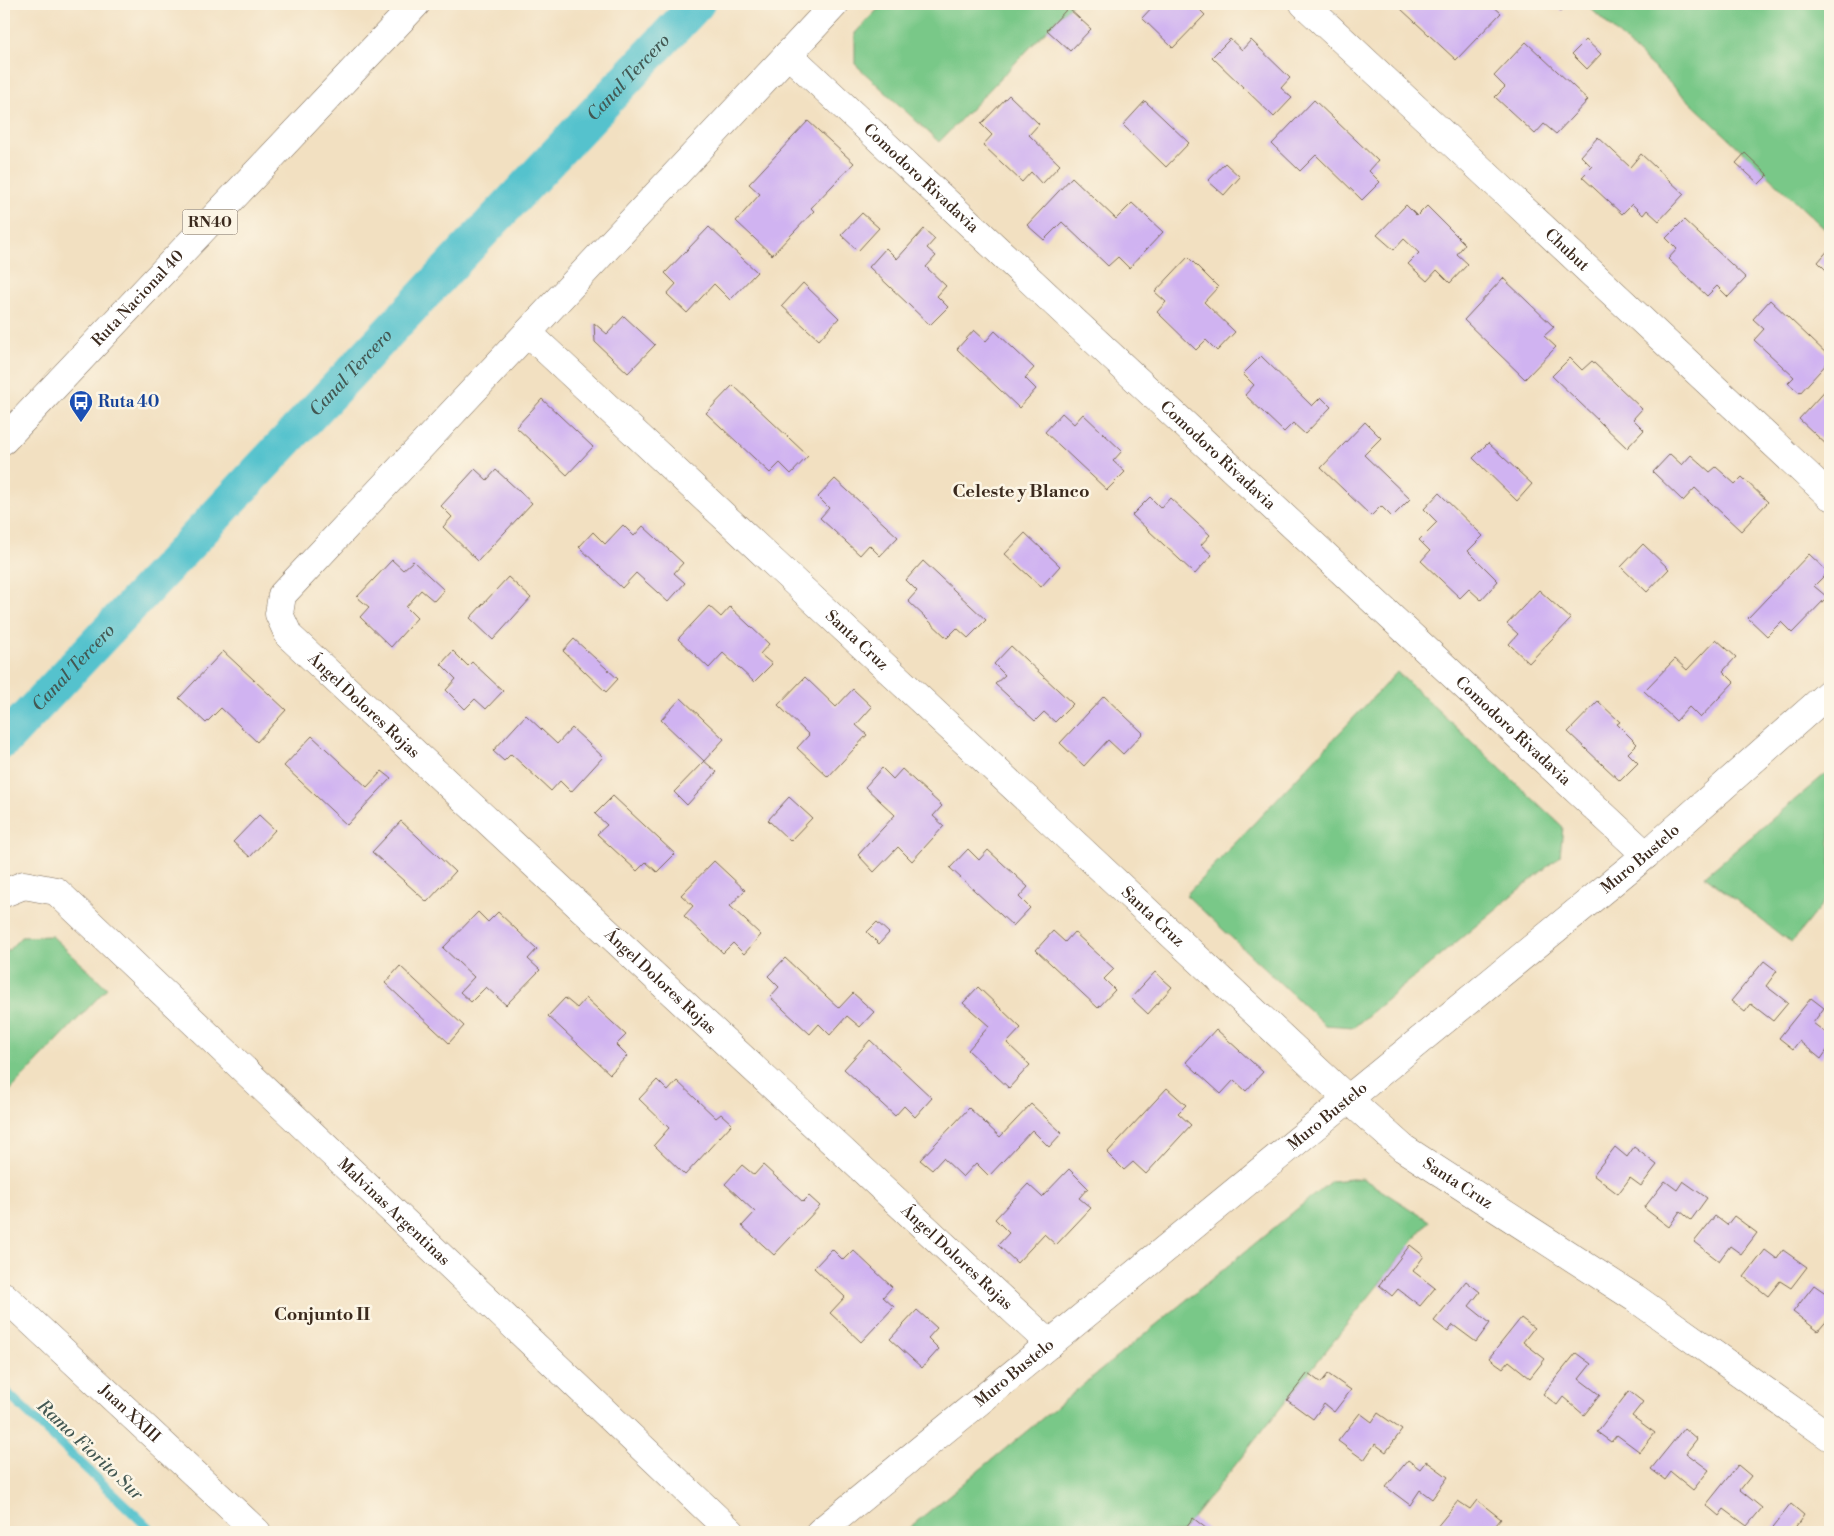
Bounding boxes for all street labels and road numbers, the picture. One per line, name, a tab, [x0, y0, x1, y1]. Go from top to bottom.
street label: Comodoro Rivadavia	[859, 119, 984, 238]
road number: RN40	[182, 210, 238, 234]
street label: Chubut	[1541, 224, 1594, 276]
street label: Ruta Nacional 40	[88, 246, 188, 351]
street label: Comodoro Rivadavia	[1156, 396, 1280, 515]
street label: Santa Cruz	[821, 606, 893, 675]
street label: Ángel Dolores Rojas	[303, 647, 424, 763]
street label: Comodoro Rivadavia	[1451, 672, 1576, 790]
street label: Muro Bustelo	[1597, 820, 1684, 898]
street label: Santa Cruz	[1117, 882, 1189, 951]
street label: Ángel Dolores Rojas	[600, 922, 720, 1038]
street label: Muro Bustelo	[1283, 1078, 1371, 1155]
street label: Santa Cruz	[1419, 1153, 1497, 1213]
street label: Malvinas Argentinas	[333, 1154, 454, 1270]
street label: Ángel Dolores Rojas	[896, 1198, 1017, 1314]
street label: Muro Bustelo	[970, 1334, 1058, 1411]
street label: Juan XXIII	[94, 1379, 165, 1447]

